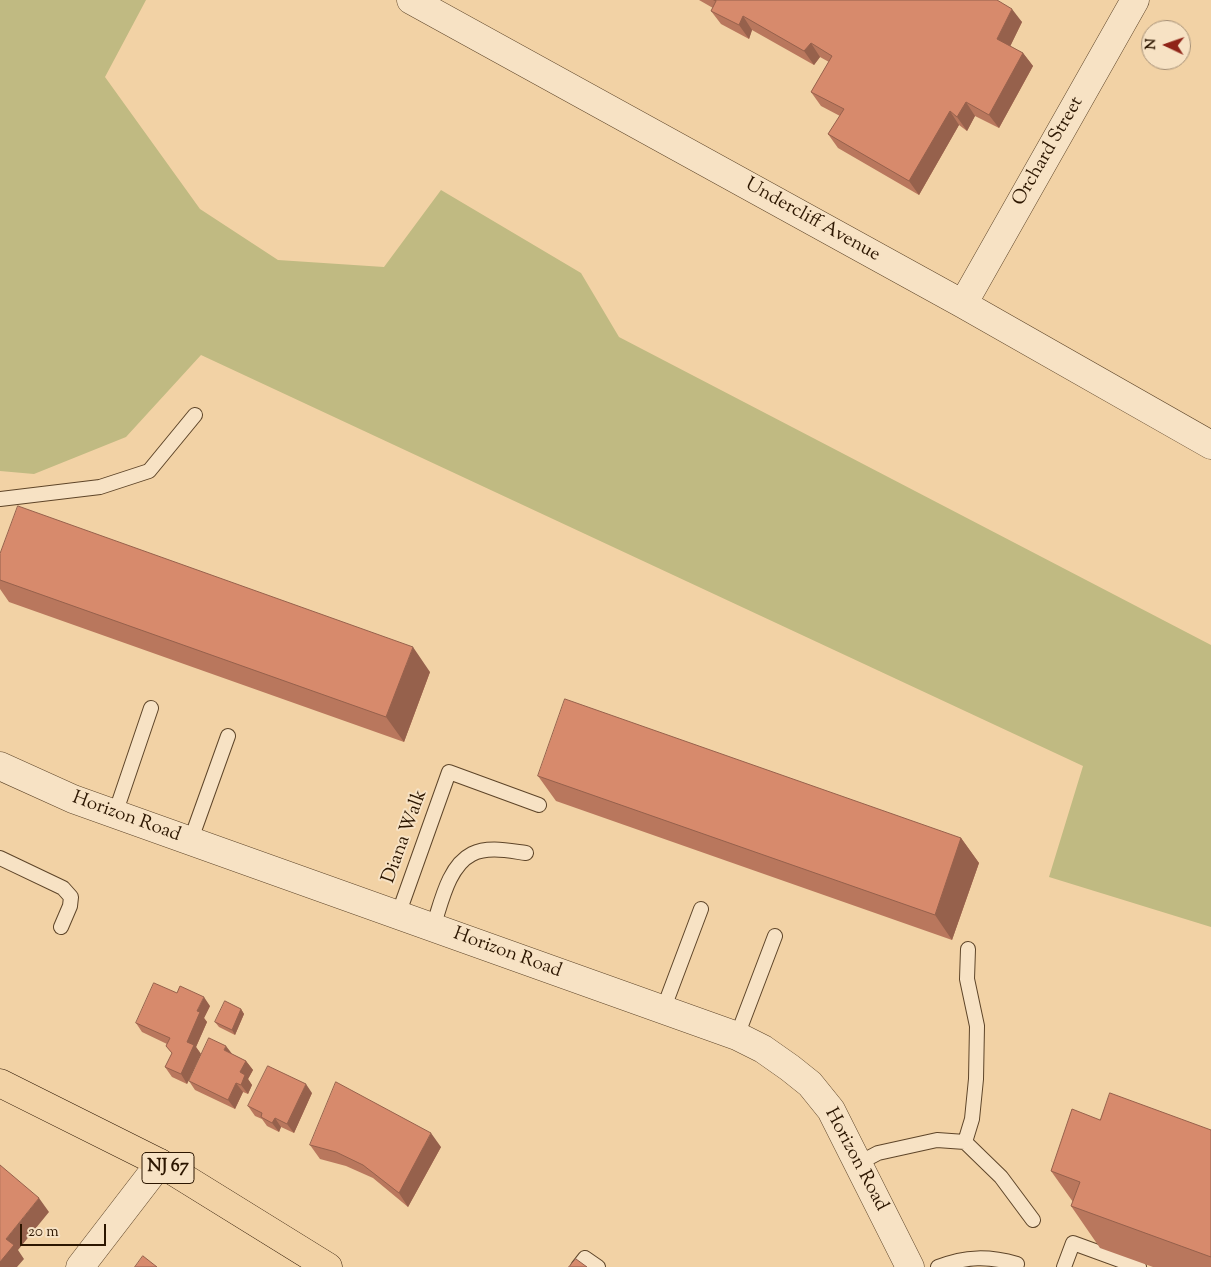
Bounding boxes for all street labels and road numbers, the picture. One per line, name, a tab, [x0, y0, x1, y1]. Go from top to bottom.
street label: Orchard Street	[1009, 93, 1089, 211]
street label: Undercliff Avenue	[740, 174, 884, 268]
street label: Diana Walk	[379, 787, 433, 887]
street label: Horizon Road	[69, 788, 183, 848]
street label: Horizon Road	[450, 924, 564, 984]
street label: Horizon Road	[818, 1105, 892, 1215]
road number: NJ 67	[142, 1152, 194, 1184]

